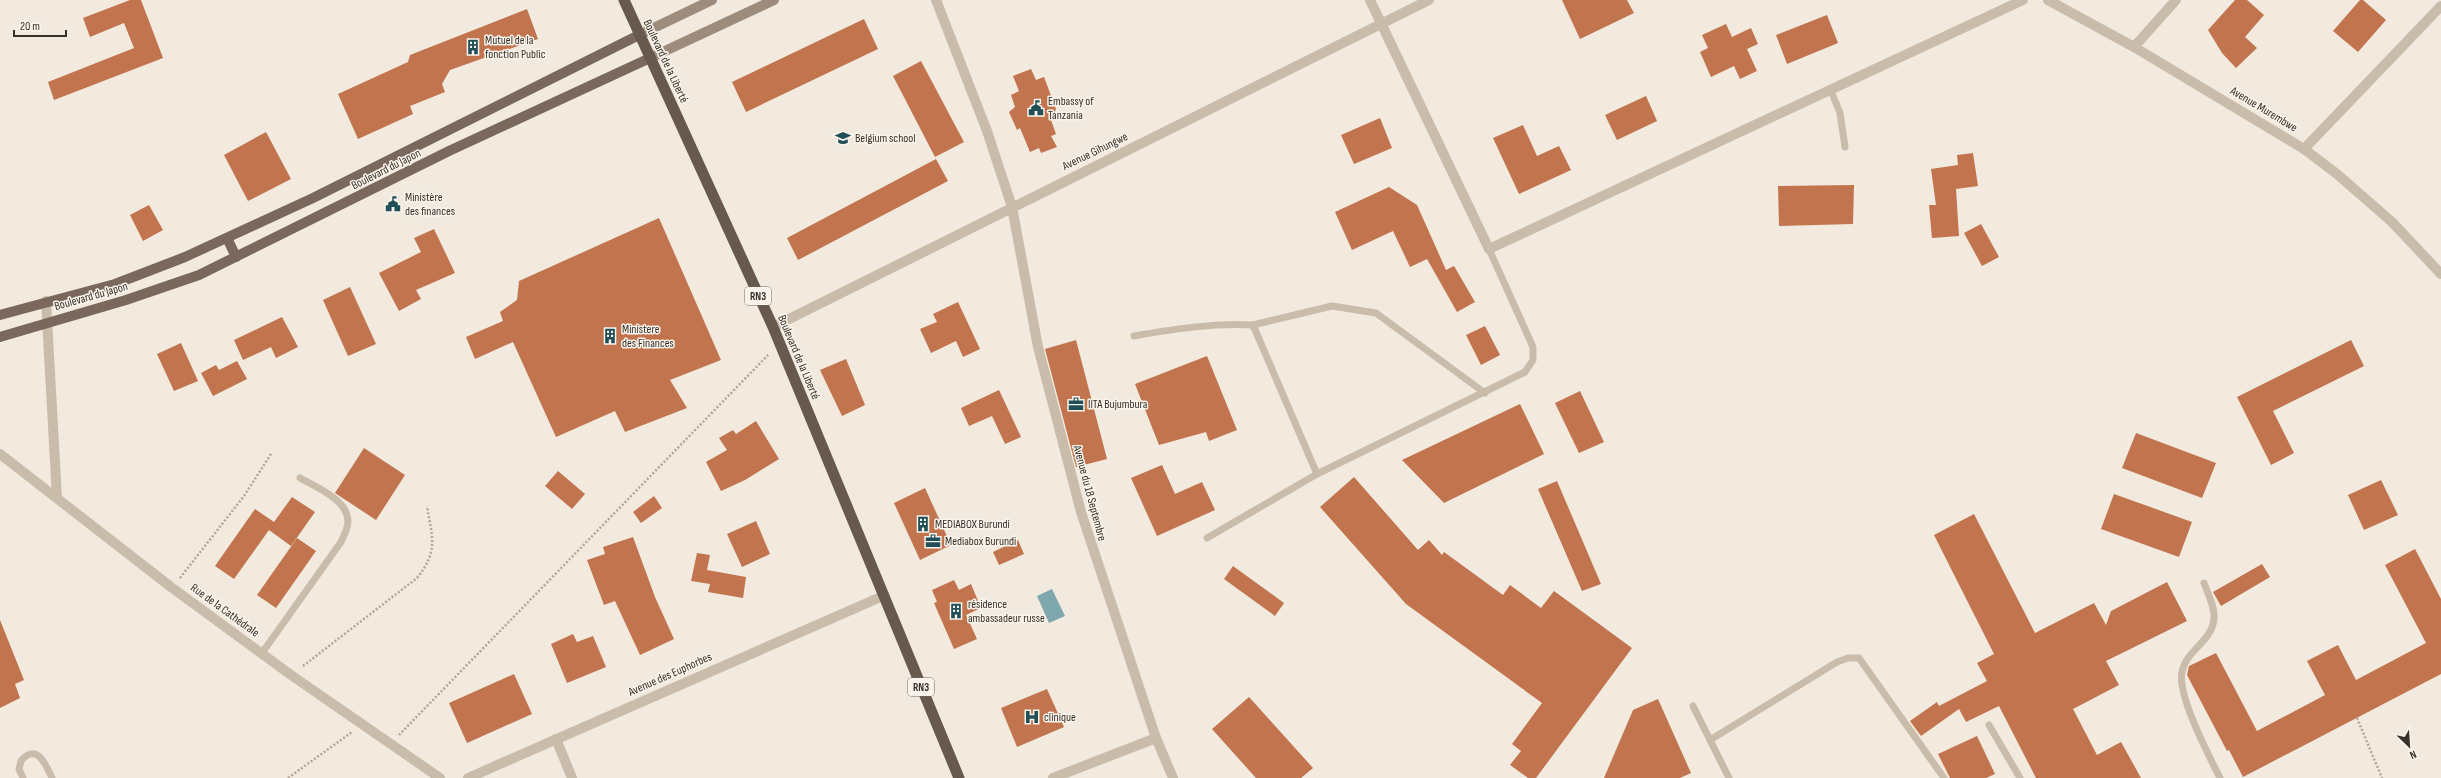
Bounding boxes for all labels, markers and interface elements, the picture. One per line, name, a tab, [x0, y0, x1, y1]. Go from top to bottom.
scale bar	[14, 12, 66, 38]
street label: Boulevard de la Liberté	[640, 17, 692, 106]
text: 20 m	[20, 19, 40, 34]
place label: Mutuel de la fonction Public	[485, 33, 546, 62]
building icon: Mutuel de la fonction Public	[464, 38, 482, 56]
street label: Avenue Murembwe	[2227, 83, 2300, 135]
place label: Embassy of Tanzania	[1048, 94, 1094, 123]
public building icon: Embassy of Tanzania	[1027, 99, 1045, 117]
school or university icon: Belgium school	[834, 129, 852, 147]
street label: Avenue Gihungwe	[1059, 129, 1131, 174]
place label: Belgium school	[855, 131, 915, 146]
street label: Boulevard du Japon	[349, 146, 423, 193]
place label: Ministère des finances	[405, 190, 455, 219]
public building icon: Ministère des finances	[384, 195, 402, 213]
street label: Boulevard du Japon	[53, 279, 130, 314]
road number: RN3	[745, 287, 771, 305]
street label: Boulevard de la Liberté	[774, 313, 823, 402]
place label: Ministere des Finances	[622, 322, 674, 351]
building icon: Ministere des Finances	[601, 327, 619, 345]
office icon: IITA Bujumbura	[1067, 395, 1085, 413]
place label: IITA Bujumbura	[1088, 397, 1148, 412]
street label: Avenue du 18 Septembre	[1069, 443, 1110, 543]
building icon: MEDIABOX Burundi	[914, 515, 932, 533]
place label: MEDIABOX Burundi	[935, 517, 1010, 532]
office icon: Mediabox Burundi	[924, 532, 942, 550]
place label: Mediabox Burundi	[945, 534, 1016, 549]
street label: Rue de la Cathédrale	[187, 580, 262, 641]
place label: résidence ambassadeur russe	[968, 597, 1045, 626]
building icon: résidence ambassadeur russe	[947, 602, 965, 620]
street label: Avenue des Euphorbes	[625, 649, 714, 700]
road number: RN3	[908, 678, 934, 696]
hospital icon: clinique	[1023, 708, 1041, 726]
place label: clinique	[1044, 710, 1076, 725]
north arrow	[2389, 726, 2429, 766]
text: N	[2407, 747, 2418, 762]

